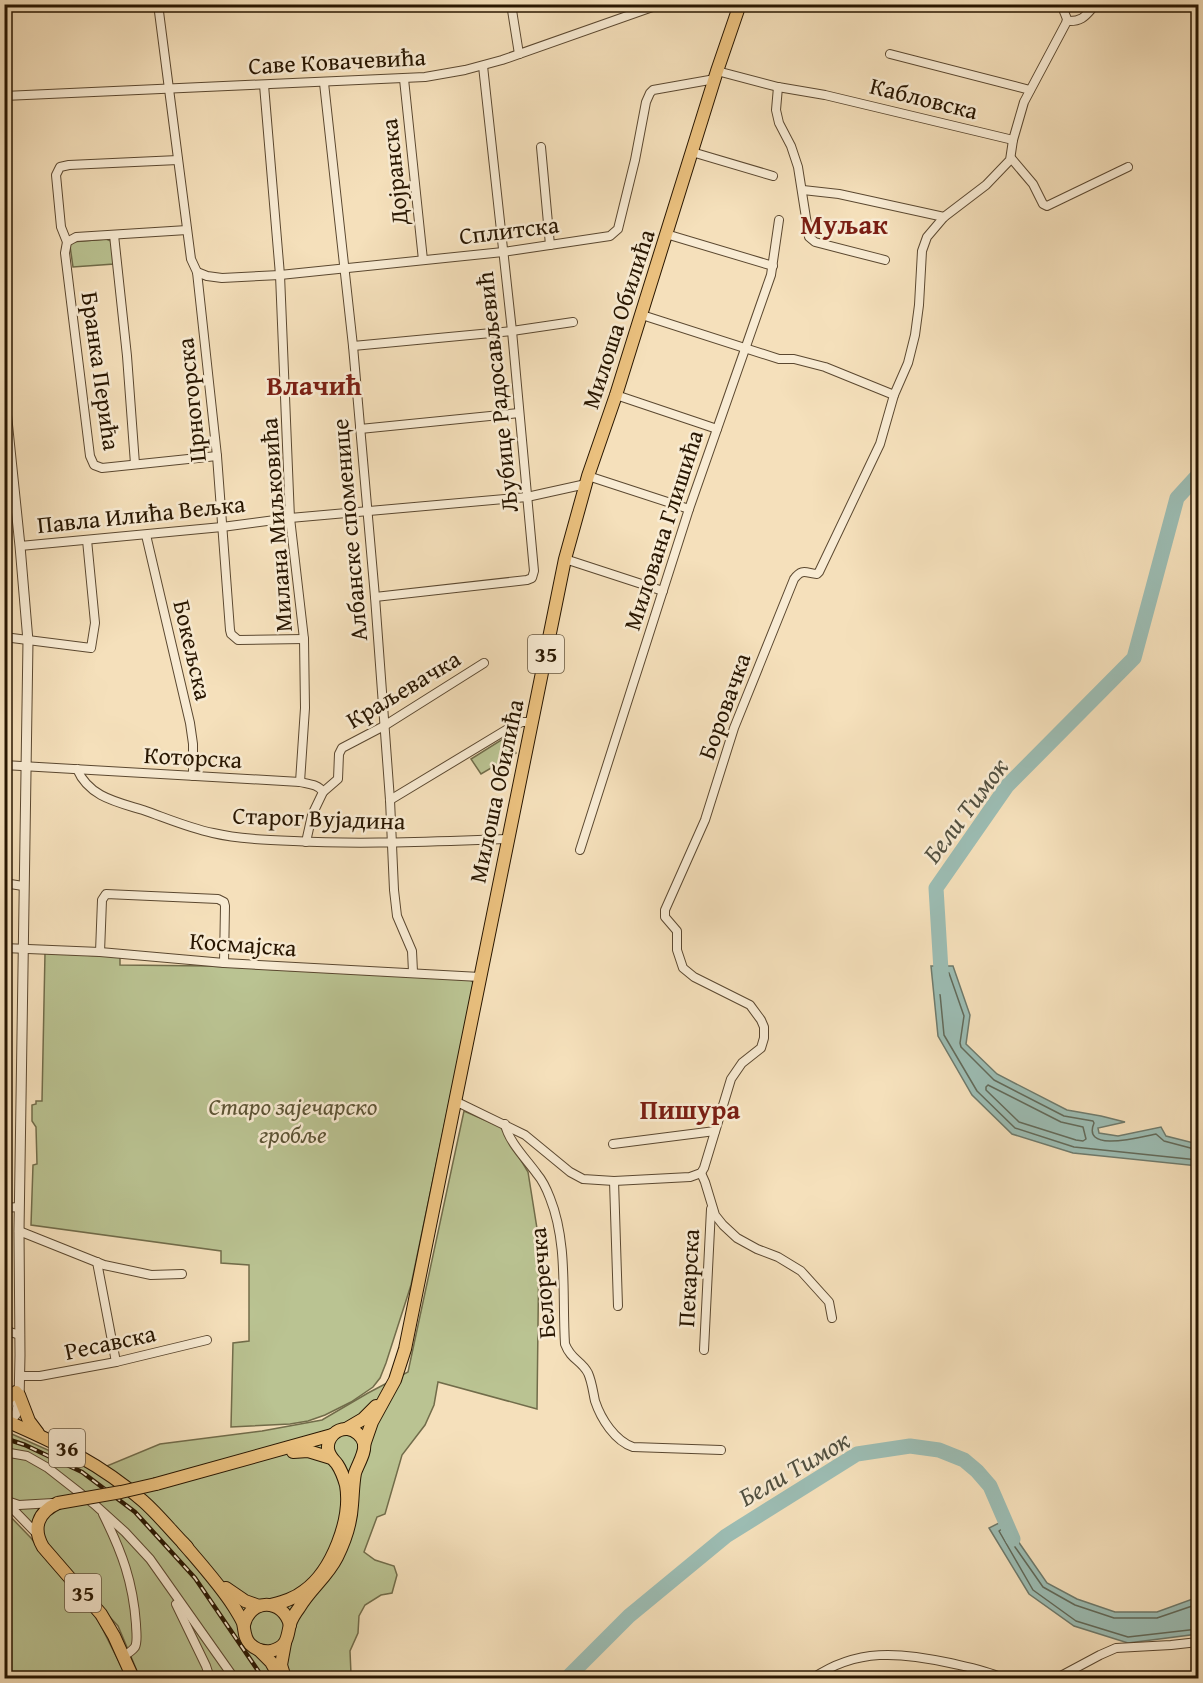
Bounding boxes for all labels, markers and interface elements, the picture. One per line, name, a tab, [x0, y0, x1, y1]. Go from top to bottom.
street label: Саве Ковачевића	[247, 39, 427, 83]
street label: Кабловска	[866, 68, 982, 128]
street label: Дојранска	[371, 116, 417, 228]
district label: Муљак	[800, 204, 888, 244]
street label: Сплитска	[457, 206, 561, 253]
street label: Милоша Обилића	[572, 224, 664, 413]
street label: Љубице Радосављевић	[467, 269, 527, 514]
street label: Бранка Перића	[73, 289, 130, 453]
street label: Црногорска	[167, 336, 215, 464]
district label: Влачић	[266, 365, 362, 405]
street label: Милана Миљковића	[251, 416, 301, 633]
street label: Албанске споменице	[322, 417, 376, 643]
street label: Милована Глишића	[614, 425, 712, 635]
street label: Павла Илића Вељка	[35, 486, 247, 542]
street label: Бокељска	[164, 596, 222, 704]
road number: 35	[528, 635, 564, 673]
street label: Краљевачка	[339, 641, 467, 737]
street label: Боровачка	[689, 647, 760, 764]
street label: Милоша Обилића	[459, 695, 533, 886]
street label: Которска	[143, 737, 244, 777]
water label: Бели Тимок	[912, 749, 1018, 871]
street label: Старог Вујадина	[232, 797, 407, 839]
street label: Космајска	[188, 923, 298, 965]
park label: Старо зајечарско гробље	[209, 1089, 377, 1152]
district label: Пишура	[640, 1089, 740, 1129]
street label: Белоречка	[520, 1225, 564, 1340]
street label: Пекарска	[668, 1227, 708, 1328]
street label: Ресавска	[61, 1315, 159, 1369]
water label: Бели Тимок	[731, 1420, 857, 1516]
road number: 36	[49, 1429, 85, 1467]
road number: 35	[65, 1574, 101, 1612]

